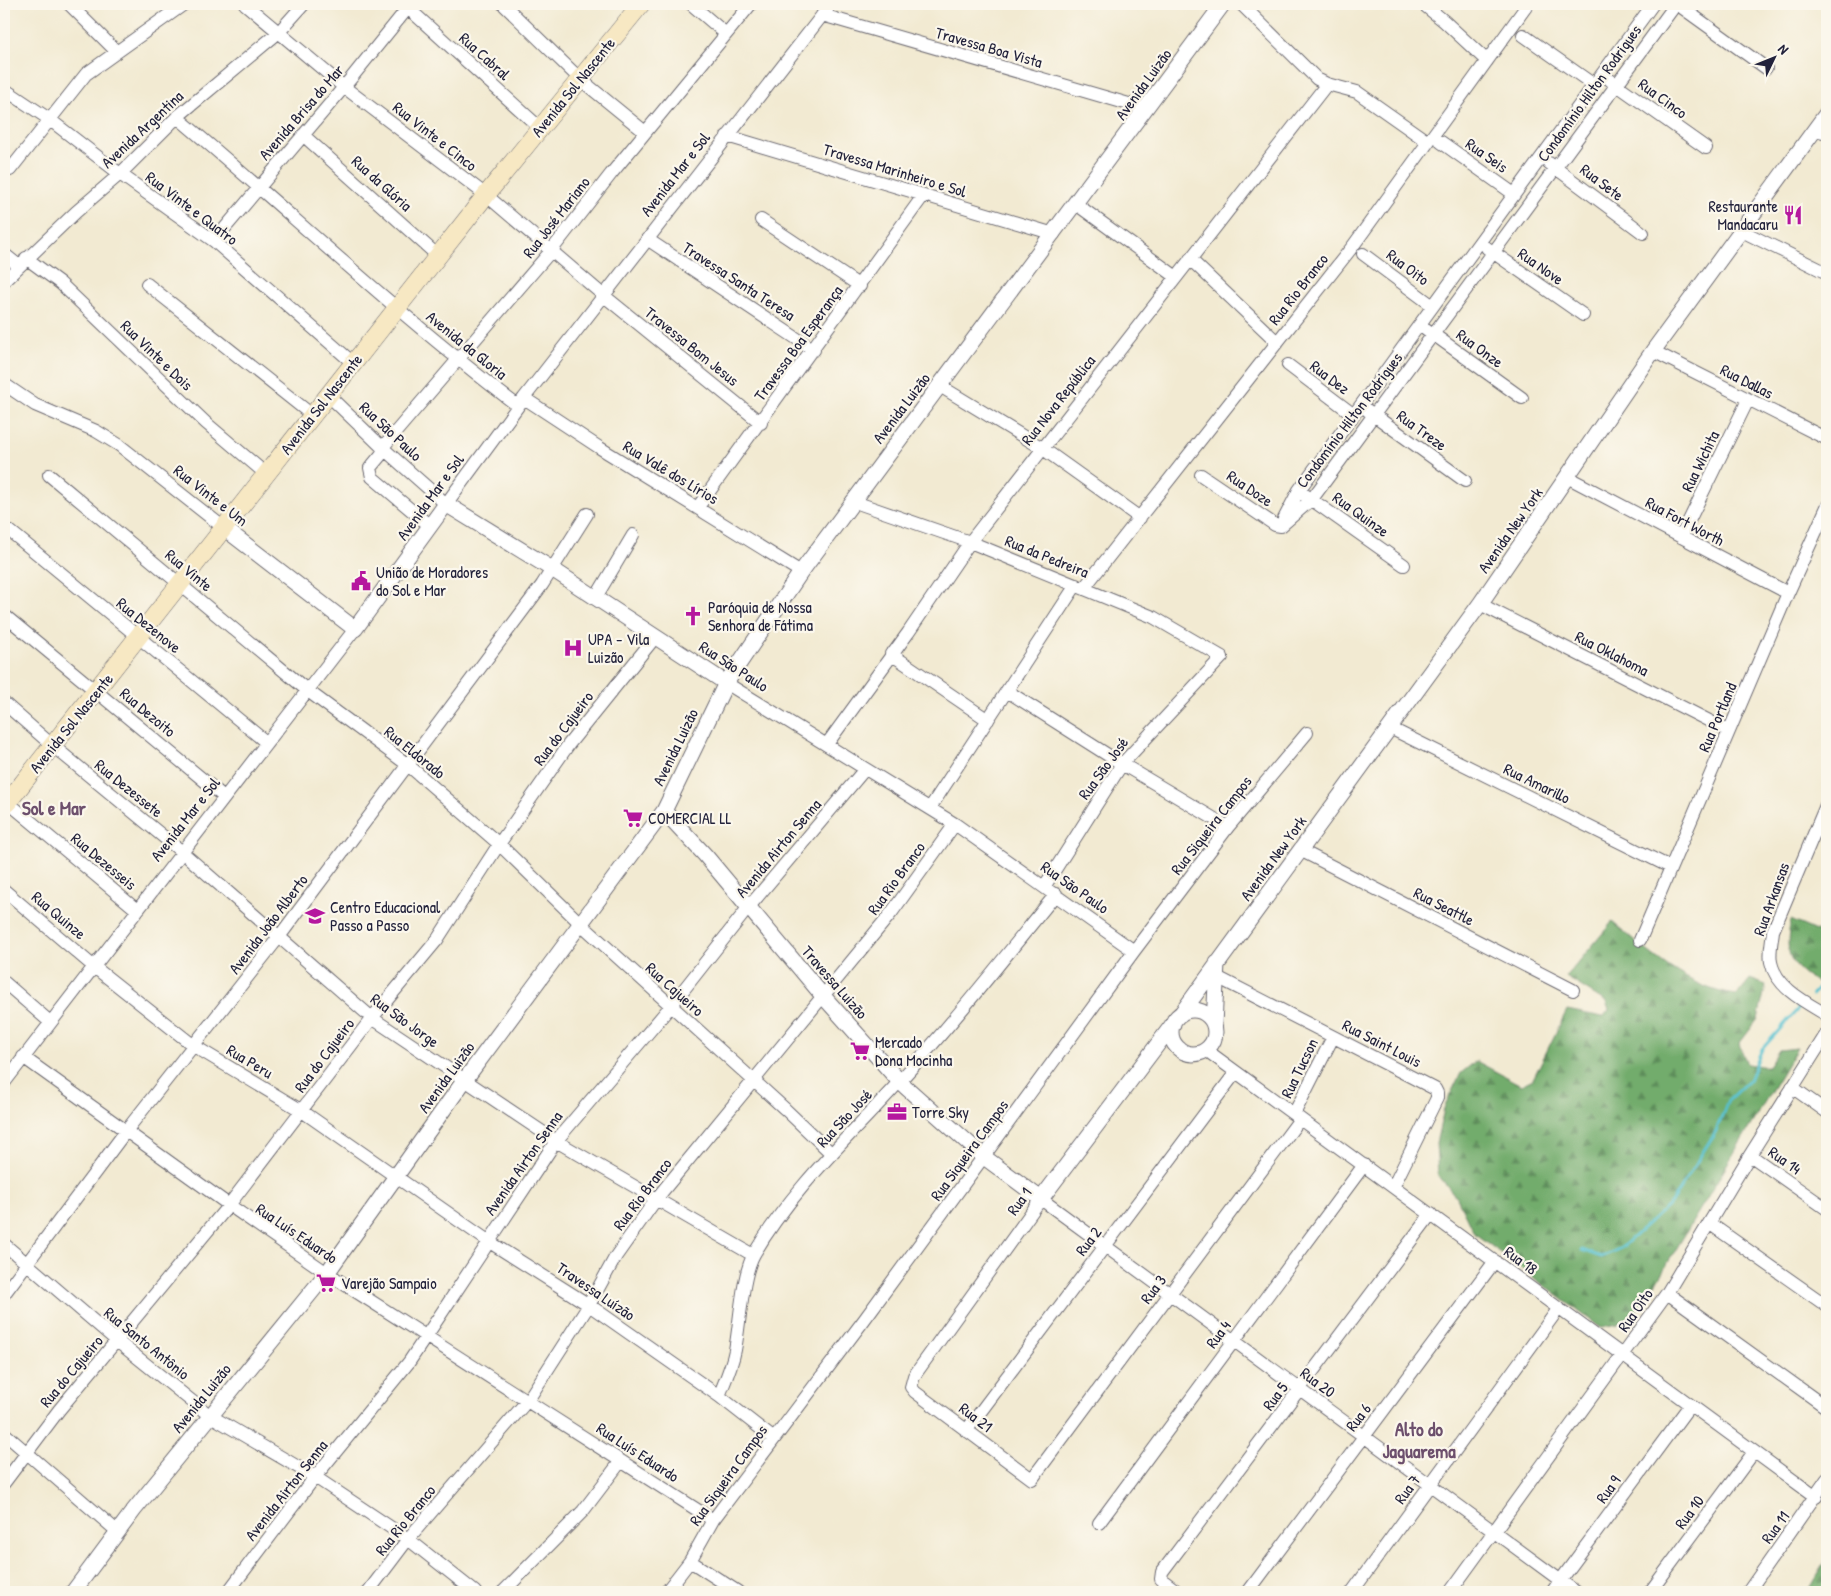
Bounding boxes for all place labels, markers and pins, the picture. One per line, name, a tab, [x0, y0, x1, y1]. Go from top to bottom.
place label: Restaurante Mandacaru	[1708, 195, 1779, 235]
restaurant icon: Restaurante Mandacaru	[1782, 204, 1804, 226]
place label: União de Moradores do Sol e Mar	[376, 561, 488, 601]
public building icon: União de Moradores do Sol e Mar	[350, 570, 372, 592]
place label: Paróquia de Nossa Senhora de Fátima	[708, 596, 813, 636]
church icon: Paróquia de Nossa Senhora de Fátima	[682, 605, 704, 627]
place label: UPA - Vila Luizão	[588, 628, 649, 668]
hospital icon: UPA - Vila Luizão	[562, 637, 584, 659]
supermarket icon: COMERCIAL LL	[622, 807, 644, 829]
place label: COMERCIAL LL	[648, 807, 731, 829]
place label: Centro Educacional Passo a Passo	[330, 896, 441, 936]
school or university icon: Centro Educacional Passo a Passo	[304, 905, 326, 927]
place label: Mercado Dona Mocinha	[875, 1031, 952, 1071]
supermarket icon: Mercado Dona Mocinha	[849, 1040, 871, 1062]
office icon: Torre Sky	[886, 1101, 908, 1123]
place label: Torre Sky	[912, 1101, 969, 1123]
supermarket icon: Varejão Sampaio	[315, 1272, 337, 1294]
place label: Varejão Sampaio	[341, 1272, 437, 1294]

